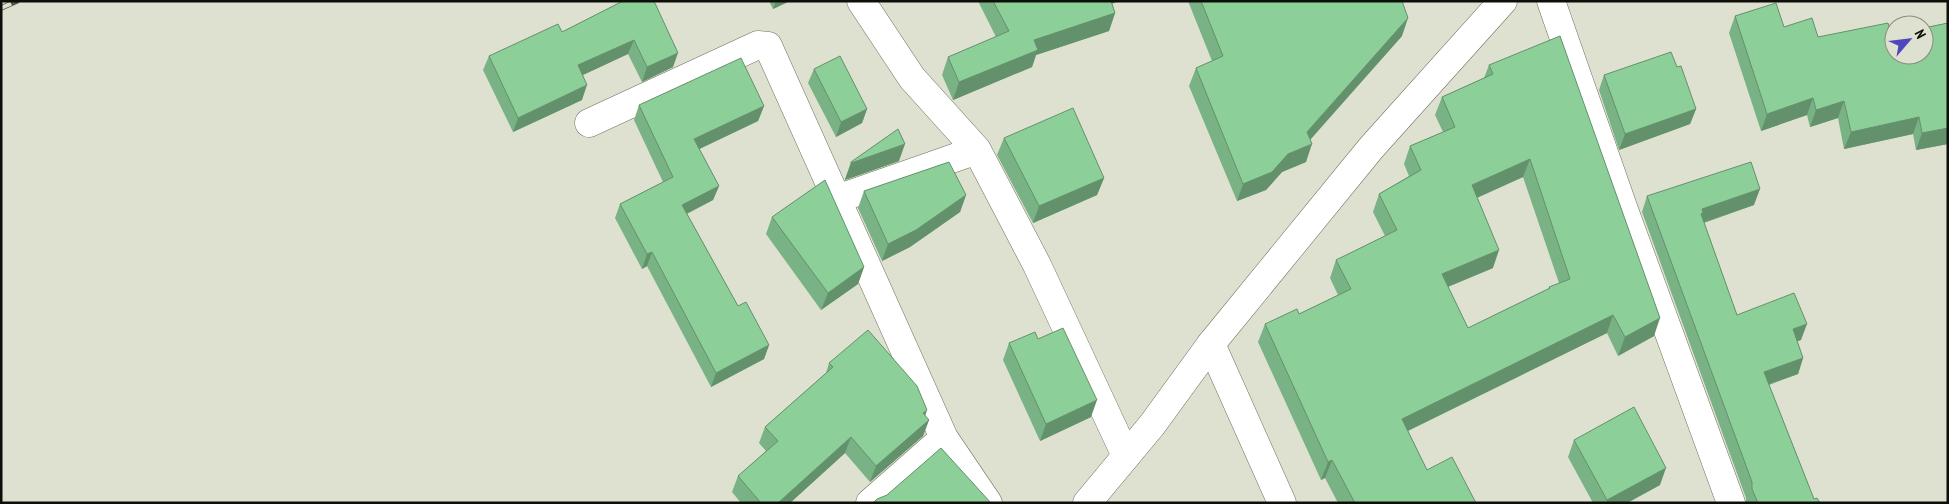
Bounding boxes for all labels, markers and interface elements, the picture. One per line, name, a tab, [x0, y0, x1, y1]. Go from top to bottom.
north arrow	[1884, 15, 1934, 65]
text: N	[1911, 26, 1930, 41]

